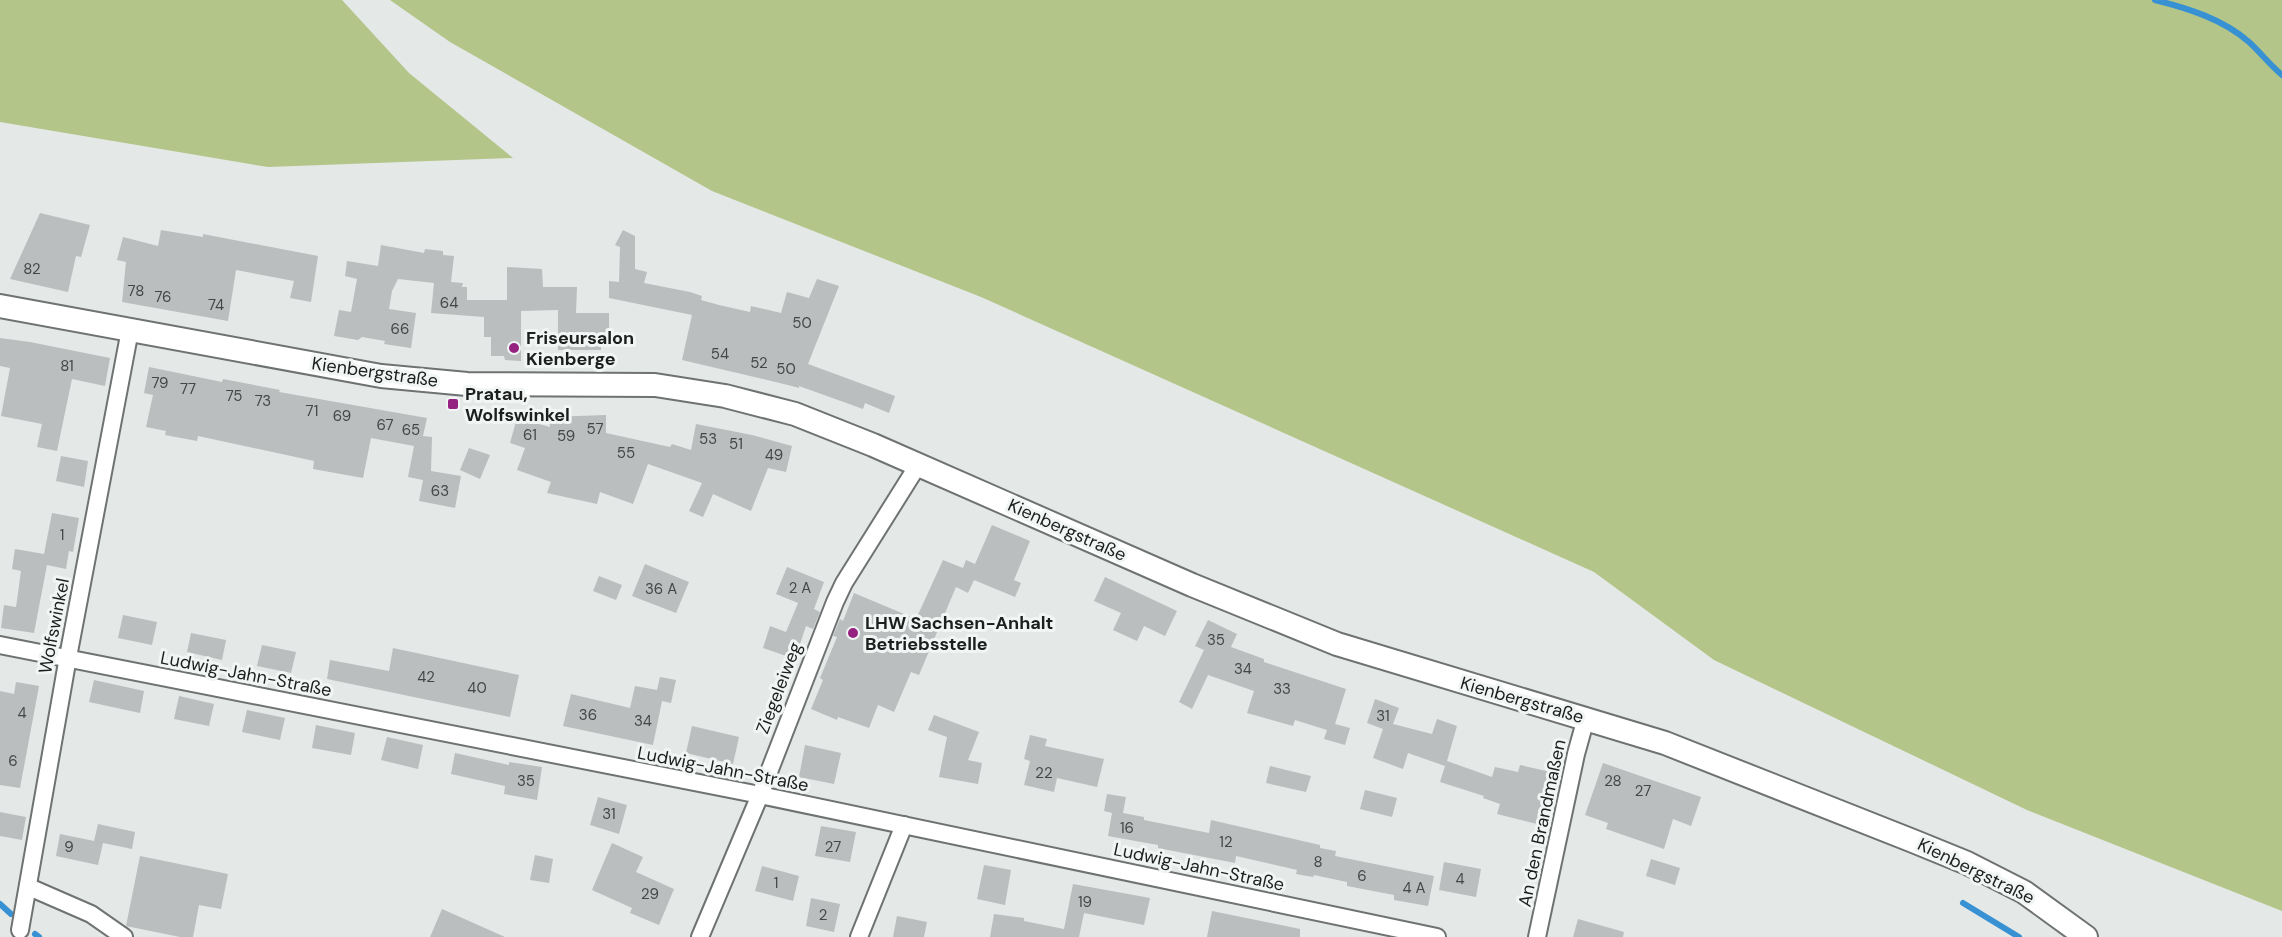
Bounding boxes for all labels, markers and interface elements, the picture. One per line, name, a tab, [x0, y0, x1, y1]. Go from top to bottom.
house number: 82	[23, 259, 41, 279]
house number: 78	[128, 281, 144, 301]
house number: 76	[154, 287, 172, 307]
house number: 64	[440, 293, 458, 313]
house number: 74	[208, 295, 224, 315]
house number: 50	[792, 313, 812, 333]
house number: 66	[391, 319, 409, 339]
place label: Friseursalon Kienberge	[526, 326, 634, 371]
marker: Friseursalon Kienberge	[507, 341, 521, 355]
house number: 54	[711, 344, 729, 364]
street label: Kienbergstraße	[310, 351, 440, 393]
house number: 52	[750, 353, 768, 373]
house number: 81	[60, 356, 74, 376]
house number: 50	[776, 359, 796, 379]
house number: 79	[151, 373, 169, 393]
house number: 77	[180, 379, 196, 399]
place label: Pratau, Wolfswinkel	[465, 382, 570, 427]
house number: 75	[226, 386, 242, 406]
house number: 73	[255, 391, 271, 411]
marker: Pratau, Wolfswinkel	[446, 397, 460, 411]
house number: 71	[306, 401, 318, 421]
house number: 69	[333, 406, 351, 426]
house number: 67	[376, 415, 394, 435]
house number: 57	[587, 419, 603, 439]
house number: 65	[402, 420, 420, 440]
house number: 61	[523, 425, 537, 445]
house number: 59	[557, 426, 575, 446]
house number: 53	[699, 429, 717, 449]
house number: 51	[729, 434, 743, 454]
house number: 55	[617, 443, 635, 463]
house number: 49	[765, 445, 783, 465]
house number: 63	[431, 481, 449, 501]
street label: Kienbergstraße	[1004, 493, 1130, 567]
house number: 1	[60, 525, 64, 545]
street label: Wolfswinkel	[33, 576, 75, 676]
house number: 2 A	[789, 578, 811, 598]
house number: 36 A	[645, 579, 677, 599]
place label: LHW Sachsen-Anhalt Betriebsstelle	[865, 611, 1053, 656]
marker: LHW Sachsen-Anhalt Betriebsstelle	[846, 626, 860, 640]
house number: 35	[1207, 630, 1225, 650]
street label: Ziegeleiweg	[751, 639, 807, 737]
street label: Ludwig-Jahn-Straße	[158, 646, 334, 702]
house number: 34	[1234, 659, 1252, 679]
house number: 42	[417, 667, 435, 687]
street label: Kienbergstraße	[1457, 671, 1587, 729]
house number: 40	[467, 678, 487, 698]
house number: 33	[1273, 679, 1291, 699]
house number: 4	[17, 703, 27, 723]
house number: 36	[579, 705, 597, 725]
house number: 31	[1376, 706, 1390, 726]
house number: 34	[634, 711, 652, 731]
street label: An den Brandmaßen	[1513, 737, 1571, 909]
street label: Ludwig-Jahn-Straße	[635, 741, 811, 797]
house number: 6	[8, 751, 18, 771]
house number: 22	[1035, 763, 1053, 783]
house number: 35	[517, 771, 535, 791]
house number: 28	[1604, 771, 1622, 791]
house number: 27	[1635, 781, 1651, 801]
house number: 31	[602, 804, 616, 824]
house number: 16	[1120, 818, 1134, 838]
house number: 12	[1219, 832, 1233, 852]
street label: Kienbergstraße	[1913, 832, 2039, 910]
house number: 9	[64, 837, 74, 857]
house number: 27	[825, 837, 841, 857]
street label: Ludwig-Jahn-Straße	[1111, 837, 1287, 897]
house number: 8	[1313, 852, 1323, 872]
house number: 6	[1357, 866, 1367, 886]
house number: 4	[1455, 869, 1465, 889]
house number: 1	[774, 873, 778, 893]
house number: 4 A	[1402, 878, 1426, 898]
house number: 29	[641, 884, 659, 904]
house number: 19	[1078, 892, 1092, 912]
house number: 2	[819, 905, 827, 925]

